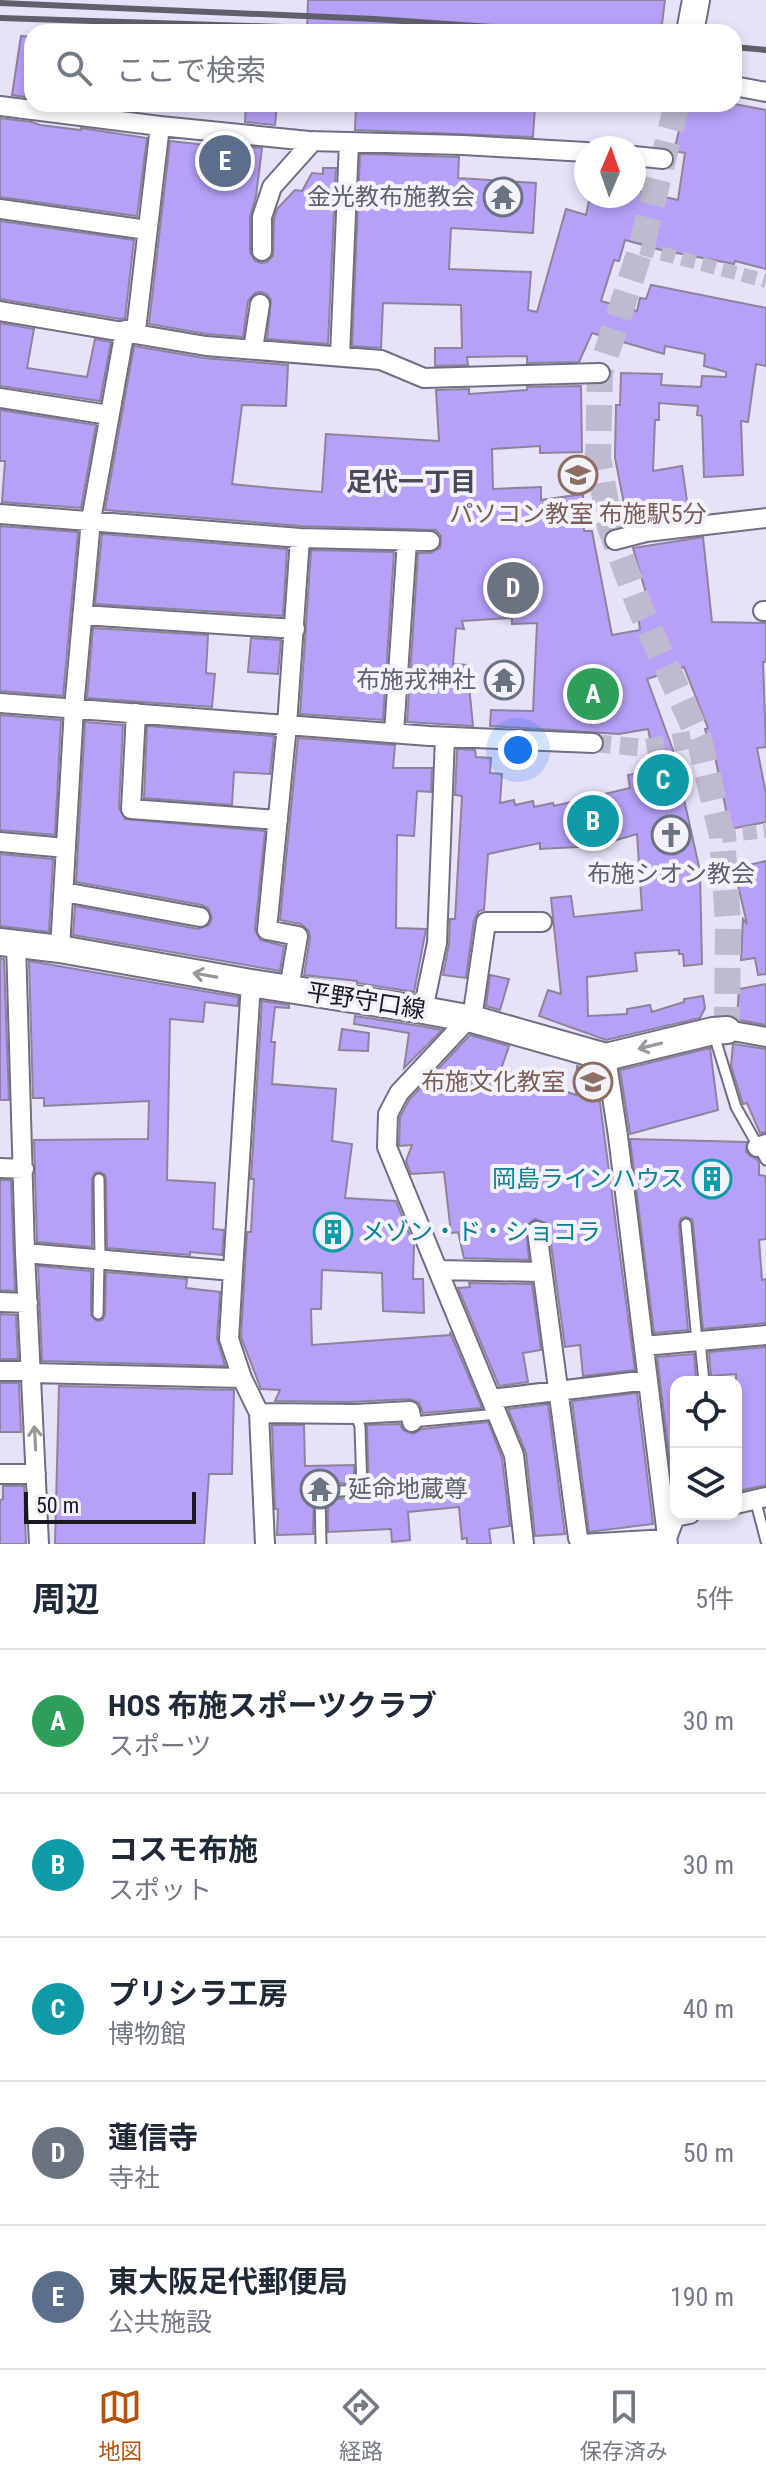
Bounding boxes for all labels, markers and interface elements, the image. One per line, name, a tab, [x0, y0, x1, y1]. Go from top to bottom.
search box	[24, 24, 742, 112]
icon: search	[52, 46, 96, 90]
text: ここで検索	[116, 53, 266, 88]
pin: E	[199, 131, 251, 191]
north arrow	[574, 136, 646, 208]
temple icon: 金光教布施教会	[482, 176, 524, 218]
place label: 金光教布施教会	[307, 183, 475, 211]
school or university icon: パソコン教室 布施駅5分	[557, 454, 599, 496]
district label: 足代一丁目	[346, 467, 476, 497]
place label: パソコン教室 布施駅5分	[449, 500, 707, 528]
pin: D	[487, 558, 539, 618]
temple icon: 布施戎神社	[483, 659, 525, 701]
pin: A	[567, 664, 619, 724]
place label: 布施戎神社	[356, 666, 476, 694]
your location	[498, 730, 538, 770]
pin: C	[637, 750, 689, 810]
pin: B	[567, 791, 619, 851]
church icon: 布施シオン教会	[650, 814, 692, 856]
place label: 布施シオン教会	[587, 860, 755, 888]
one-way arrow	[193, 966, 218, 981]
street label: 平野守口線	[305, 978, 427, 1024]
one-way arrow	[638, 1039, 664, 1054]
school or university icon: 布施文化教室	[572, 1061, 614, 1103]
place label: 布施文化教室	[421, 1068, 565, 1096]
building icon: 岡島ラインハウス	[691, 1158, 733, 1200]
place label: 岡島ラインハウス	[492, 1165, 684, 1193]
building icon: メゾン・ド・ショコラ	[312, 1211, 354, 1253]
place label: メゾン・ド・ショコラ	[361, 1218, 601, 1246]
map controls	[670, 1376, 742, 1520]
button: locate	[670, 1376, 742, 1448]
one-way arrow	[27, 1425, 42, 1452]
button: layers	[670, 1448, 742, 1520]
temple icon: 延命地蔵尊	[299, 1468, 341, 1510]
place label: 延命地蔵尊	[348, 1475, 468, 1503]
scale bar	[24, 1488, 196, 1524]
text: 50 m	[36, 1493, 79, 1518]
text: 周辺	[32, 1579, 100, 1619]
text: 5件	[695, 1584, 734, 1614]
text: HOS 布施スポーツクラブ	[108, 1688, 437, 1723]
text: A	[50, 1706, 66, 1736]
text: 30 m	[683, 1706, 734, 1736]
text: スポーツ	[108, 1731, 211, 1761]
text: コスモ布施	[108, 1832, 258, 1867]
text: B	[51, 1850, 65, 1880]
text: 30 m	[683, 1850, 734, 1880]
text: スポット	[108, 1875, 212, 1905]
text: プリシラ工房	[108, 1976, 288, 2011]
text: C	[51, 1994, 65, 2024]
text: 40 m	[683, 1994, 734, 2024]
text: 博物館	[108, 2019, 186, 2049]
text: 蓮信寺	[108, 2120, 198, 2155]
text: D	[51, 2138, 65, 2168]
text: 50 m	[683, 2138, 734, 2168]
text: 寺社	[108, 2163, 160, 2193]
text: 東大阪足代郵便局	[108, 2264, 348, 2299]
text: E	[52, 2282, 64, 2312]
text: 190 m	[670, 2282, 734, 2312]
text: 公共施設	[108, 2307, 212, 2337]
tab: 地図	[98, 2385, 142, 2465]
tab: 経路	[339, 2385, 383, 2465]
tab: 保存済み	[580, 2385, 668, 2465]

